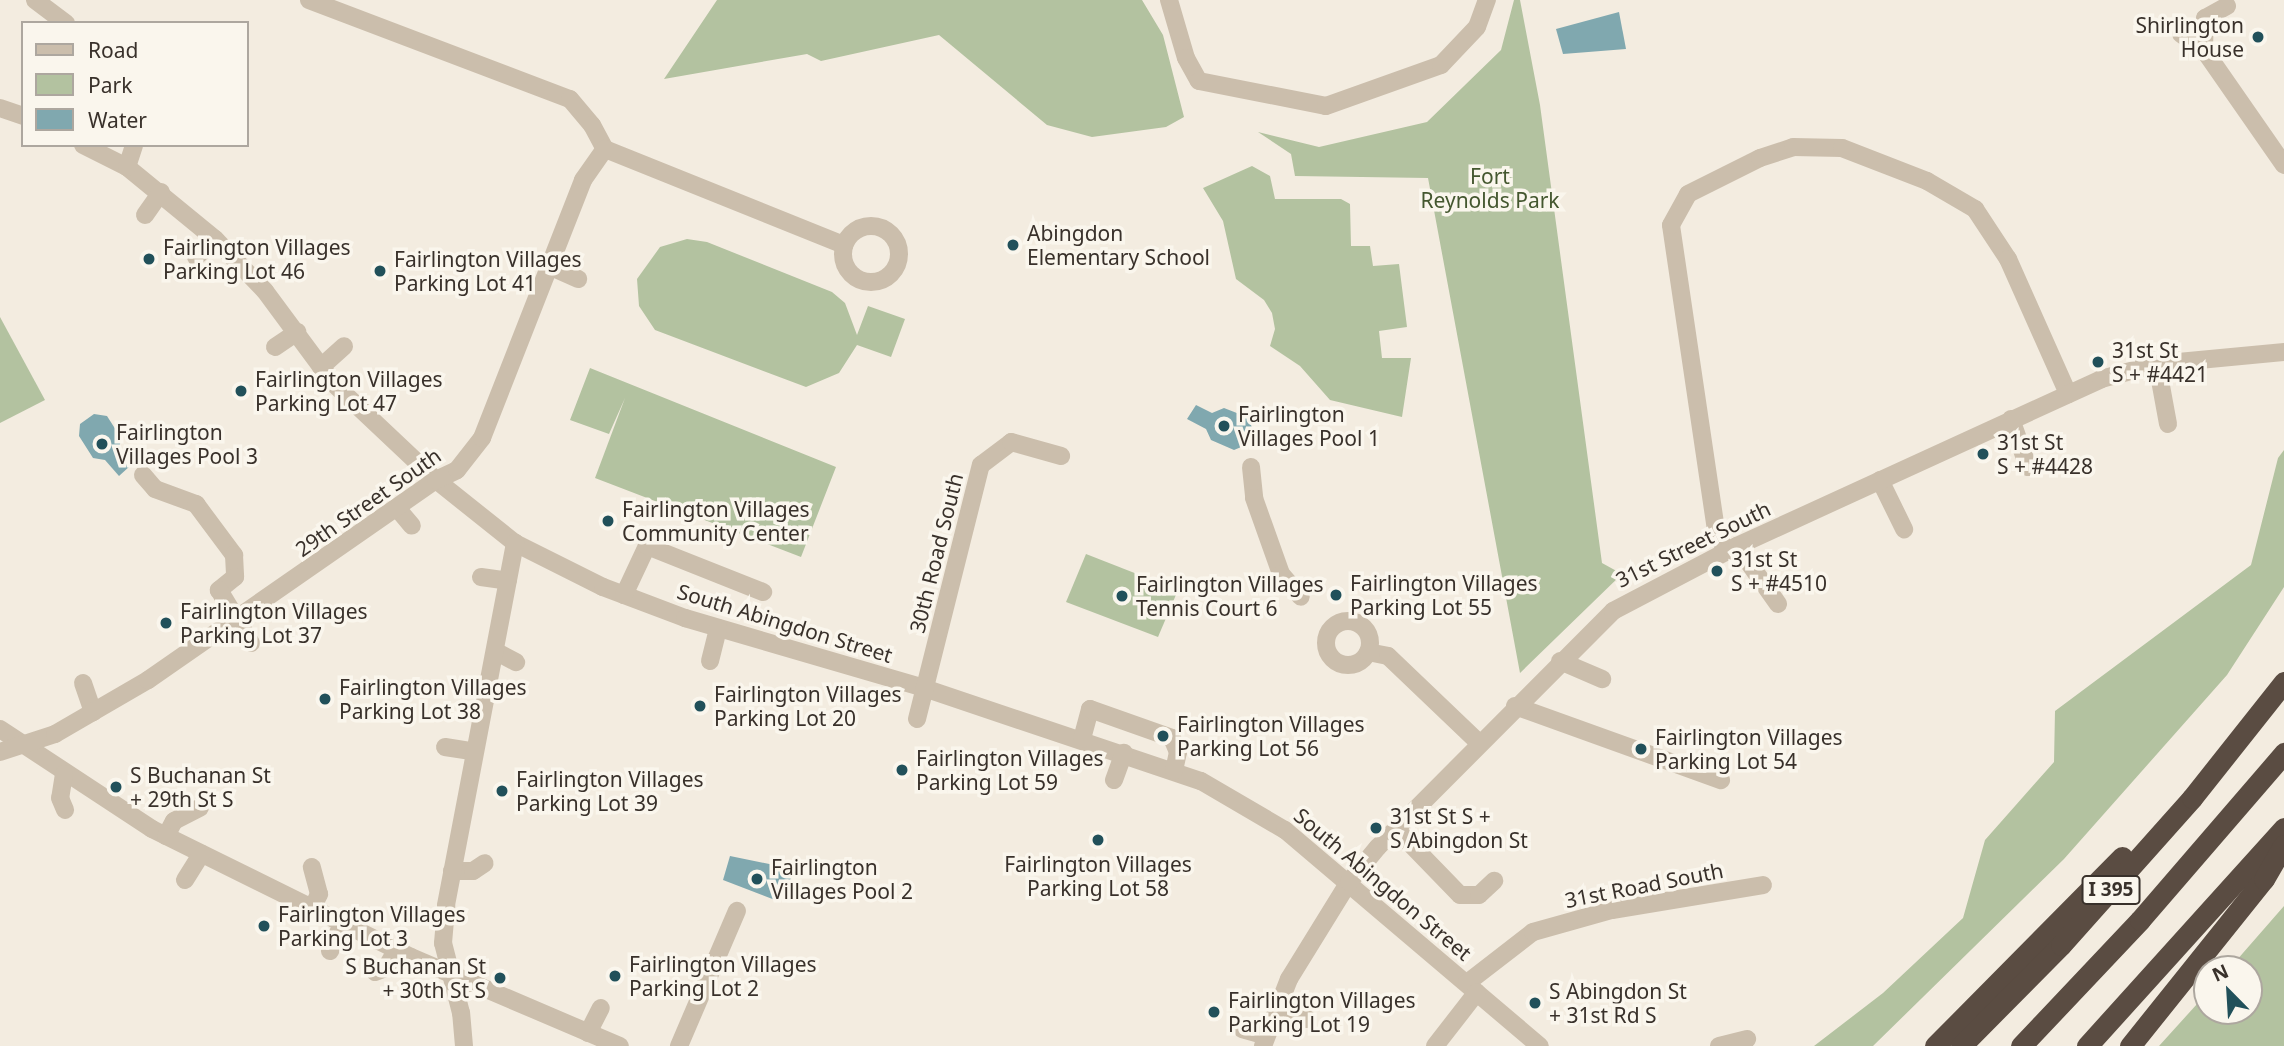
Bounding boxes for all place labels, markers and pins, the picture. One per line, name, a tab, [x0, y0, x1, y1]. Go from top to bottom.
place label: Shirlington House	[2135, 12, 2244, 62]
marker: Shirlington House	[2250, 29, 2266, 45]
place label: Abingdon Elementary School	[1027, 220, 1210, 270]
place label: Fairlington Villages Parking Lot 46	[163, 234, 351, 284]
marker: Abingdon Elementary School	[1005, 237, 1021, 253]
place label: Fairlington Villages Parking Lot 41	[394, 246, 582, 296]
marker: Fairlington Villages Parking Lot 46	[141, 251, 157, 267]
marker: Fairlington Villages Parking Lot 41	[372, 263, 388, 279]
place label: 31st St S + #4421	[2112, 337, 2208, 387]
marker: 31st St S + #4421	[2090, 354, 2106, 370]
place label: Fairlington Villages Parking Lot 47	[255, 366, 443, 416]
marker: Fairlington Villages Parking Lot 47	[233, 383, 249, 399]
place label: Fairlington Villages Pool 1	[1238, 401, 1380, 451]
marker: Fairlington Villages Pool 1	[1216, 418, 1232, 434]
place label: Fairlington Villages Pool 3	[116, 419, 258, 469]
place label: 31st St S + #4428	[1997, 429, 2093, 479]
marker: Fairlington Villages Pool 3	[94, 436, 110, 452]
marker: 31st St S + #4428	[1975, 446, 1991, 462]
place label: Fairlington Villages Community Center	[622, 496, 810, 546]
marker: Fairlington Villages Community Center	[600, 513, 616, 529]
place label: 31st St S + #4510	[1731, 546, 1827, 596]
marker: 31st St S + #4510	[1709, 563, 1725, 579]
place label: Fairlington Villages Parking Lot 55	[1350, 570, 1538, 620]
place label: Fairlington Villages Tennis Court 6	[1136, 571, 1324, 621]
marker: Fairlington Villages Parking Lot 55	[1328, 587, 1344, 603]
marker: Fairlington Villages Tennis Court 6	[1114, 588, 1130, 604]
place label: Fairlington Villages Parking Lot 37	[180, 598, 368, 648]
marker: Fairlington Villages Parking Lot 37	[158, 615, 174, 631]
place label: Fairlington Villages Parking Lot 38	[339, 674, 527, 724]
place label: Fairlington Villages Parking Lot 20	[714, 681, 902, 731]
marker: Fairlington Villages Parking Lot 38	[317, 691, 333, 707]
marker: Fairlington Villages Parking Lot 20	[692, 698, 708, 714]
place label: Fairlington Villages Parking Lot 56	[1177, 711, 1365, 761]
place label: Fairlington Villages Parking Lot 54	[1655, 724, 1843, 774]
marker: Fairlington Villages Parking Lot 56	[1155, 728, 1171, 744]
marker: Fairlington Villages Parking Lot 54	[1633, 741, 1649, 757]
place label: Fairlington Villages Parking Lot 59	[916, 745, 1104, 795]
place label: S Buchanan St + 29th St S	[130, 762, 271, 812]
marker: Fairlington Villages Parking Lot 59	[894, 762, 910, 778]
place label: Fairlington Villages Parking Lot 39	[516, 766, 704, 816]
marker: S Buchanan St + 29th St S	[108, 779, 124, 795]
marker: Fairlington Villages Parking Lot 39	[494, 783, 510, 799]
place label: 31st St S + S Abingdon St	[1390, 803, 1528, 853]
marker: 31st St S + S Abingdon St	[1368, 820, 1384, 836]
marker: Fairlington Villages Parking Lot 58	[1090, 832, 1106, 848]
place label: Fairlington Villages Parking Lot 58	[1004, 851, 1192, 901]
place label: Fairlington Villages Pool 2	[771, 854, 913, 904]
marker: Fairlington Villages Pool 2	[749, 871, 765, 887]
place label: Fairlington Villages Parking Lot 3	[278, 901, 466, 951]
marker: Fairlington Villages Parking Lot 3	[256, 918, 272, 934]
place label: Fairlington Villages Parking Lot 2	[629, 951, 817, 1001]
place label: S Buchanan St + 30th St S	[345, 953, 486, 1003]
marker: Fairlington Villages Parking Lot 2	[607, 968, 623, 984]
marker: S Buchanan St + 30th St S	[492, 970, 508, 986]
place label: S Abingdon St + 31st Rd S	[1549, 978, 1687, 1028]
place label: Fairlington Villages Parking Lot 19	[1228, 987, 1416, 1037]
marker: S Abingdon St + 31st Rd S	[1527, 995, 1543, 1011]
marker: Fairlington Villages Parking Lot 19	[1206, 1004, 1222, 1020]

